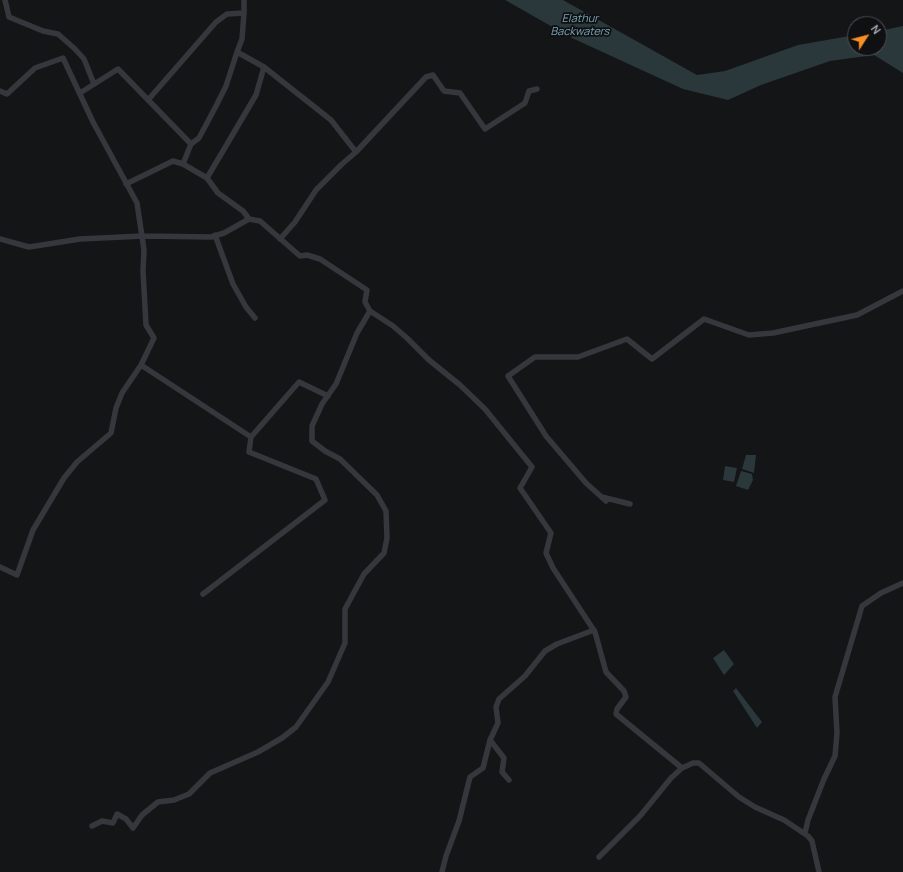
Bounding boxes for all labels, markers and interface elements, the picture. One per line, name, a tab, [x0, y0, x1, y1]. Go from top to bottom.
water label: Elathur Backwaters	[551, 12, 609, 38]
north arrow	[847, 16, 887, 56]
text: N	[868, 22, 885, 37]

